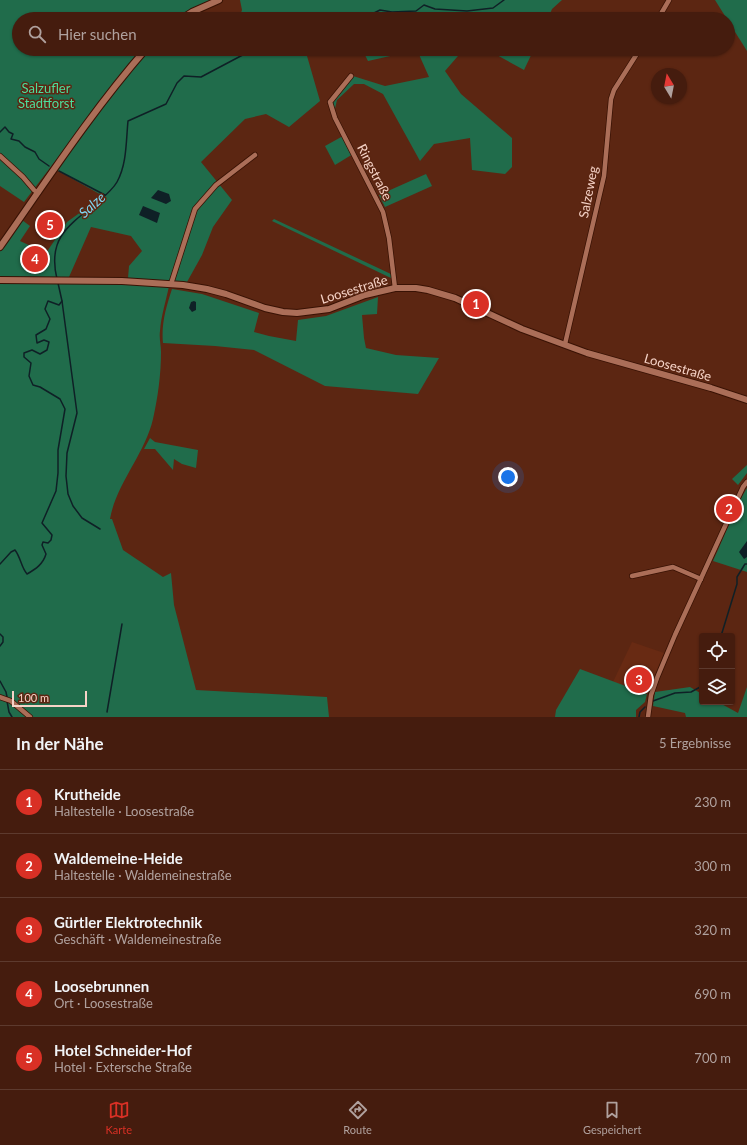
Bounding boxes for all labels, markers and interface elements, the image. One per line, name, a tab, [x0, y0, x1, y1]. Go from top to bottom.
search box	[12, 12, 735, 56]
icon: search	[26, 23, 48, 45]
text: Hier suchen	[58, 25, 137, 43]
north arrow	[651, 68, 687, 104]
park label: Salzufler Stadtforst	[18, 80, 74, 111]
street label: Ringstraße	[354, 141, 396, 203]
street label: Salzeweg	[575, 164, 601, 219]
water label: Salze	[75, 188, 109, 221]
pin: 5	[37, 210, 63, 240]
pin: 4	[22, 244, 48, 274]
street label: Loosestraße	[319, 271, 390, 307]
pin: 1	[463, 289, 489, 319]
street label: Loosestraße	[643, 350, 714, 384]
your location	[498, 467, 518, 487]
pin: 2	[716, 494, 742, 524]
map controls	[699, 633, 735, 705]
button: locate	[699, 633, 735, 669]
pin: 3	[626, 665, 652, 695]
button: layers	[699, 669, 735, 705]
scale bar	[12, 689, 87, 708]
text: 100 m	[18, 691, 49, 704]
text: In der Nähe	[16, 733, 104, 754]
text: 5 Ergebnisse	[659, 735, 731, 751]
text: Krutheide	[54, 785, 121, 803]
text: 1	[25, 794, 33, 810]
text: 230 m	[694, 794, 731, 810]
text: Haltestelle · Loosestraße	[54, 803, 194, 819]
text: Waldemeine-Heide	[54, 849, 183, 867]
text: 2	[25, 858, 33, 874]
text: 300 m	[694, 858, 731, 874]
text: Haltestelle · Waldemeinestraße	[54, 867, 232, 883]
text: Gürtler Elektrotechnik	[54, 913, 202, 931]
text: 3	[25, 922, 33, 938]
text: 320 m	[694, 922, 731, 938]
text: Geschäft · Waldemeinestraße	[54, 931, 221, 947]
text: Loosebrunnen	[54, 977, 149, 995]
text: 4	[25, 986, 33, 1002]
text: 690 m	[694, 986, 731, 1002]
text: Ort · Loosestraße	[54, 995, 153, 1011]
text: Hotel Schneider-Hof	[54, 1041, 192, 1059]
text: 5	[25, 1050, 33, 1066]
text: 700 m	[694, 1050, 731, 1066]
text: Hotel · Extersche Straße	[54, 1059, 192, 1075]
tab: Karte	[106, 1099, 132, 1136]
tab: Route	[343, 1099, 372, 1136]
tab: Gespeichert	[583, 1099, 641, 1136]

